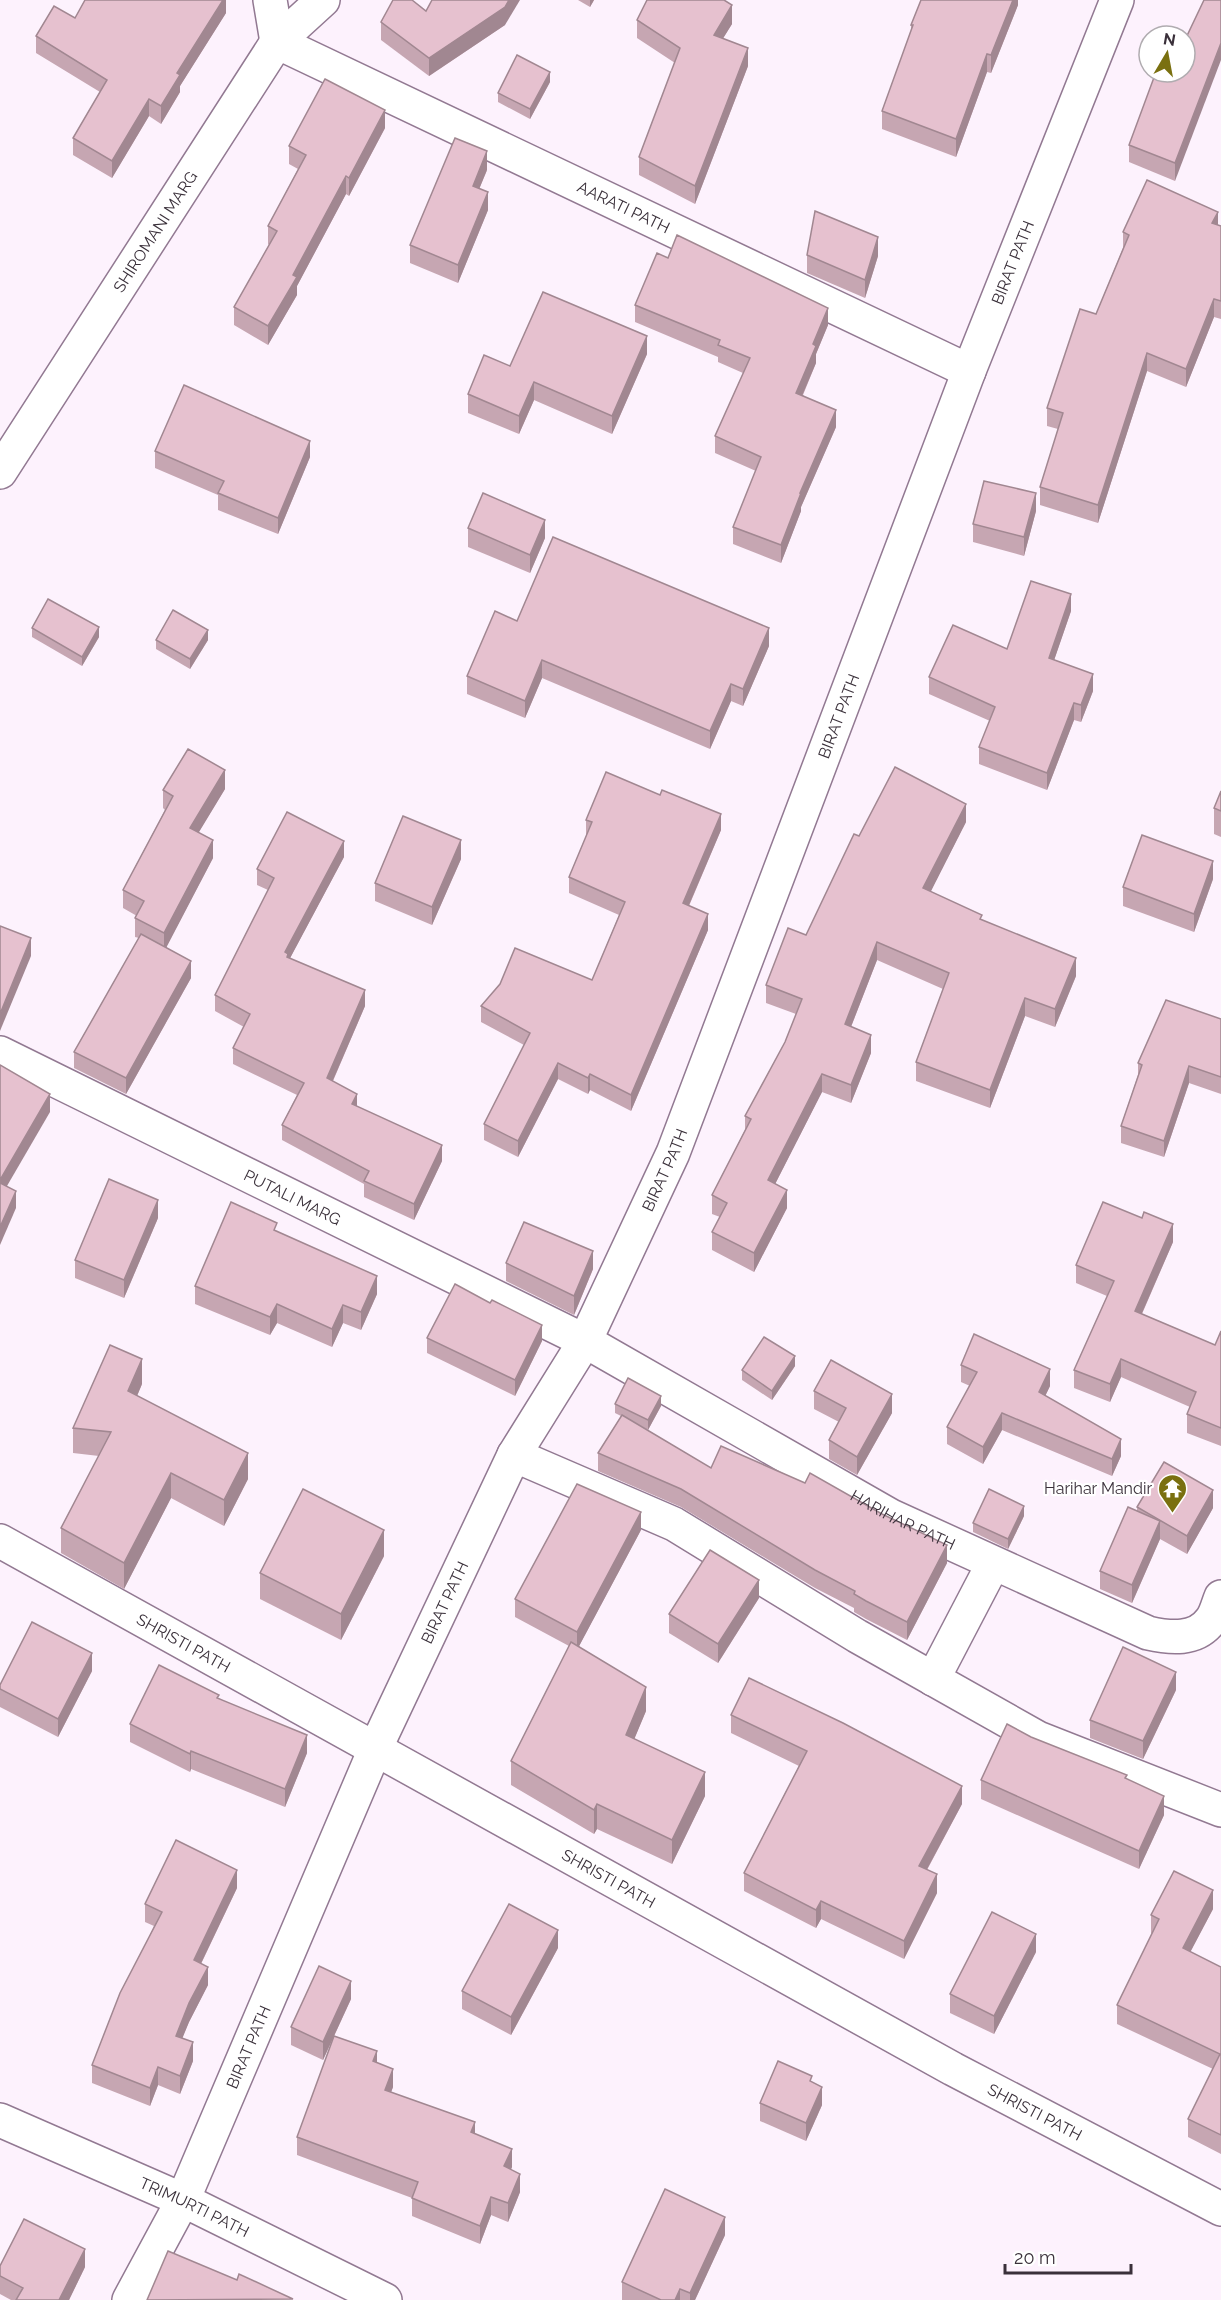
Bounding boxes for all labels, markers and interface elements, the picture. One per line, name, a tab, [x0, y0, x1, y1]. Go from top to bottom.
north arrow	[1137, 24, 1197, 84]
text: N	[1162, 29, 1177, 50]
street label: SHIROMANI MARG	[109, 168, 201, 296]
street label: AARATI PATH	[575, 177, 673, 237]
street label: BIRAT PATH	[987, 218, 1038, 307]
street label: BIRAT PATH	[814, 671, 863, 761]
street label: BIRAT PATH	[638, 1126, 691, 1214]
street label: PUTALI MARG	[241, 1165, 344, 1229]
temple icon: Harihar Mandir	[1157, 1472, 1189, 1514]
place label: Harihar Mandir	[1044, 1479, 1152, 1498]
street label: HARIHAR PATH	[847, 1485, 958, 1554]
street label: BIRAT PATH	[417, 1558, 472, 1647]
street label: SHRISTI PATH	[134, 1609, 234, 1676]
street label: SHRISTI PATH	[559, 1845, 659, 1912]
street label: BIRAT PATH	[222, 2002, 274, 2091]
street label: SHRISTI PATH	[985, 2079, 1085, 2144]
street label: TRIMURTI PATH	[137, 2173, 252, 2241]
scale bar	[1005, 2237, 1131, 2275]
text: 20 m	[1014, 2247, 1056, 2268]

